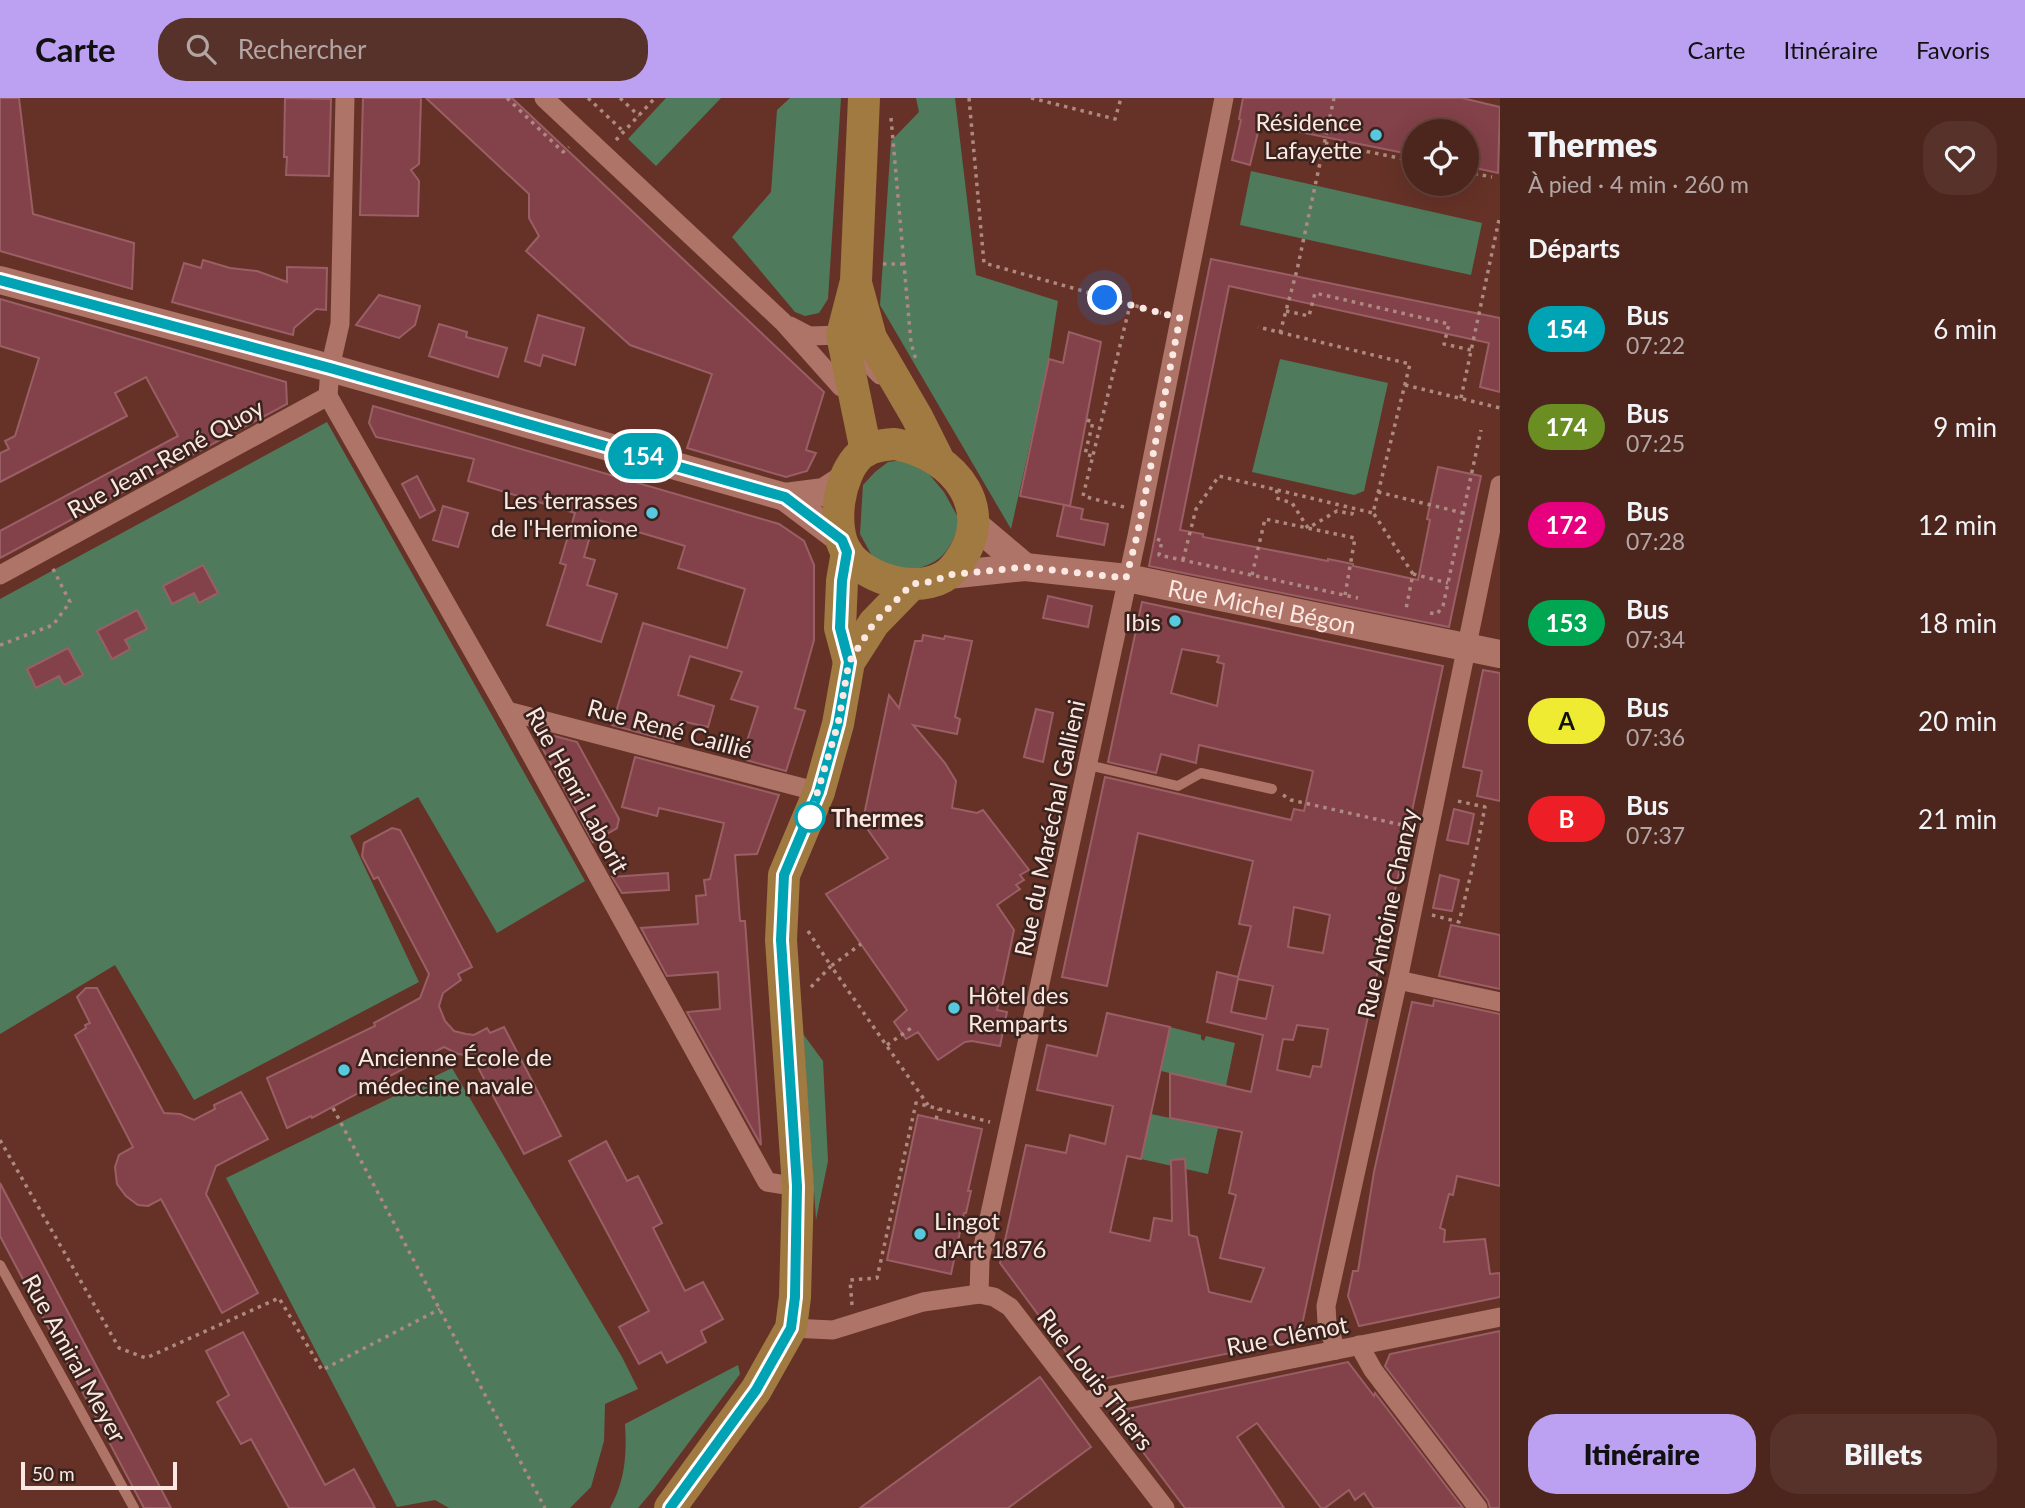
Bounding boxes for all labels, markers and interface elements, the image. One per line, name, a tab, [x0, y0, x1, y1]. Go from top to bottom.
search box	[158, 18, 648, 81]
text: Carte	[35, 29, 116, 69]
icon: search	[182, 30, 220, 68]
text: Rechercher	[238, 33, 367, 65]
text: Carte	[1688, 35, 1746, 64]
text: Itinéraire	[1784, 35, 1878, 64]
text: Favoris	[1916, 35, 1990, 64]
place label: Résidence Lafayette	[1255, 107, 1362, 164]
map controls	[1402, 119, 1479, 196]
button: locate	[1402, 119, 1479, 196]
button: heart	[1923, 121, 1997, 195]
text: Thermes	[1528, 124, 1658, 164]
marker: Résidence Lafayette	[1368, 127, 1384, 143]
text: À pied · 4 min · 260 m	[1528, 170, 1749, 198]
text: Départs	[1528, 232, 1620, 264]
your location	[1087, 280, 1122, 315]
text: Bus	[1626, 299, 1669, 331]
text: 6 min	[1933, 313, 1997, 345]
text: 154	[1546, 314, 1587, 343]
text: 07:22	[1626, 331, 1685, 359]
street label: Rue Jean-René Quoy	[62, 392, 269, 524]
text: Bus	[1626, 397, 1669, 429]
text: 9 min	[1933, 411, 1997, 443]
text: 174	[1546, 412, 1587, 441]
text: 07:25	[1626, 429, 1685, 457]
line badge: 154	[603, 433, 683, 479]
text: 154	[622, 441, 664, 470]
place label: Les terrasses de l'Hermione	[491, 485, 638, 542]
text: Bus	[1626, 495, 1669, 527]
marker: Les terrasses de l'Hermione	[644, 505, 660, 521]
text: 12 min	[1918, 509, 1997, 541]
text: 172	[1546, 510, 1587, 539]
text: 07:28	[1626, 527, 1685, 555]
street label: Rue Michel Bégon	[1166, 572, 1359, 639]
text: Bus	[1626, 593, 1669, 625]
place label: Ibis	[1125, 607, 1161, 636]
text: 18 min	[1918, 607, 1997, 639]
text: 153	[1546, 608, 1587, 637]
marker: Ibis	[1167, 613, 1183, 629]
text: 07:34	[1626, 625, 1685, 653]
text: Bus	[1626, 691, 1669, 723]
street label: Rue René Caillié	[584, 692, 756, 764]
street label: Rue du Maréchal Gallieni	[1008, 697, 1090, 959]
street label: Rue Henri Laborit	[520, 702, 636, 879]
text: 20 min	[1918, 705, 1997, 737]
text: A	[1558, 706, 1575, 735]
text: 07:36	[1626, 723, 1685, 751]
text: Bus	[1626, 789, 1669, 821]
marker: Thermes	[795, 802, 825, 832]
place label: Thermes	[831, 803, 924, 832]
text: 21 min	[1918, 803, 1997, 835]
text: B	[1559, 804, 1574, 833]
street label: Rue Antoine Chanzy	[1351, 805, 1424, 1020]
text: 07:37	[1626, 821, 1685, 849]
place label: Hôtel des Remparts	[968, 980, 1069, 1037]
marker: Hôtel des Remparts	[946, 1000, 962, 1016]
place label: Ancienne École de médecine navale	[358, 1042, 552, 1099]
marker: Ancienne École de médecine navale	[336, 1062, 352, 1078]
place label: Lingot d'Art 1876	[934, 1206, 1046, 1263]
marker: Lingot d'Art 1876	[912, 1226, 928, 1242]
street label: Rue Amiral Meyer	[17, 1269, 133, 1447]
street label: Rue Louis Thiers	[1032, 1302, 1160, 1456]
street label: Rue Clémot	[1224, 1309, 1350, 1361]
button: Itinéraire	[1528, 1414, 1756, 1494]
button: Billets	[1770, 1414, 1997, 1494]
scale bar	[21, 1459, 177, 1491]
text: 50 m	[32, 1462, 75, 1485]

